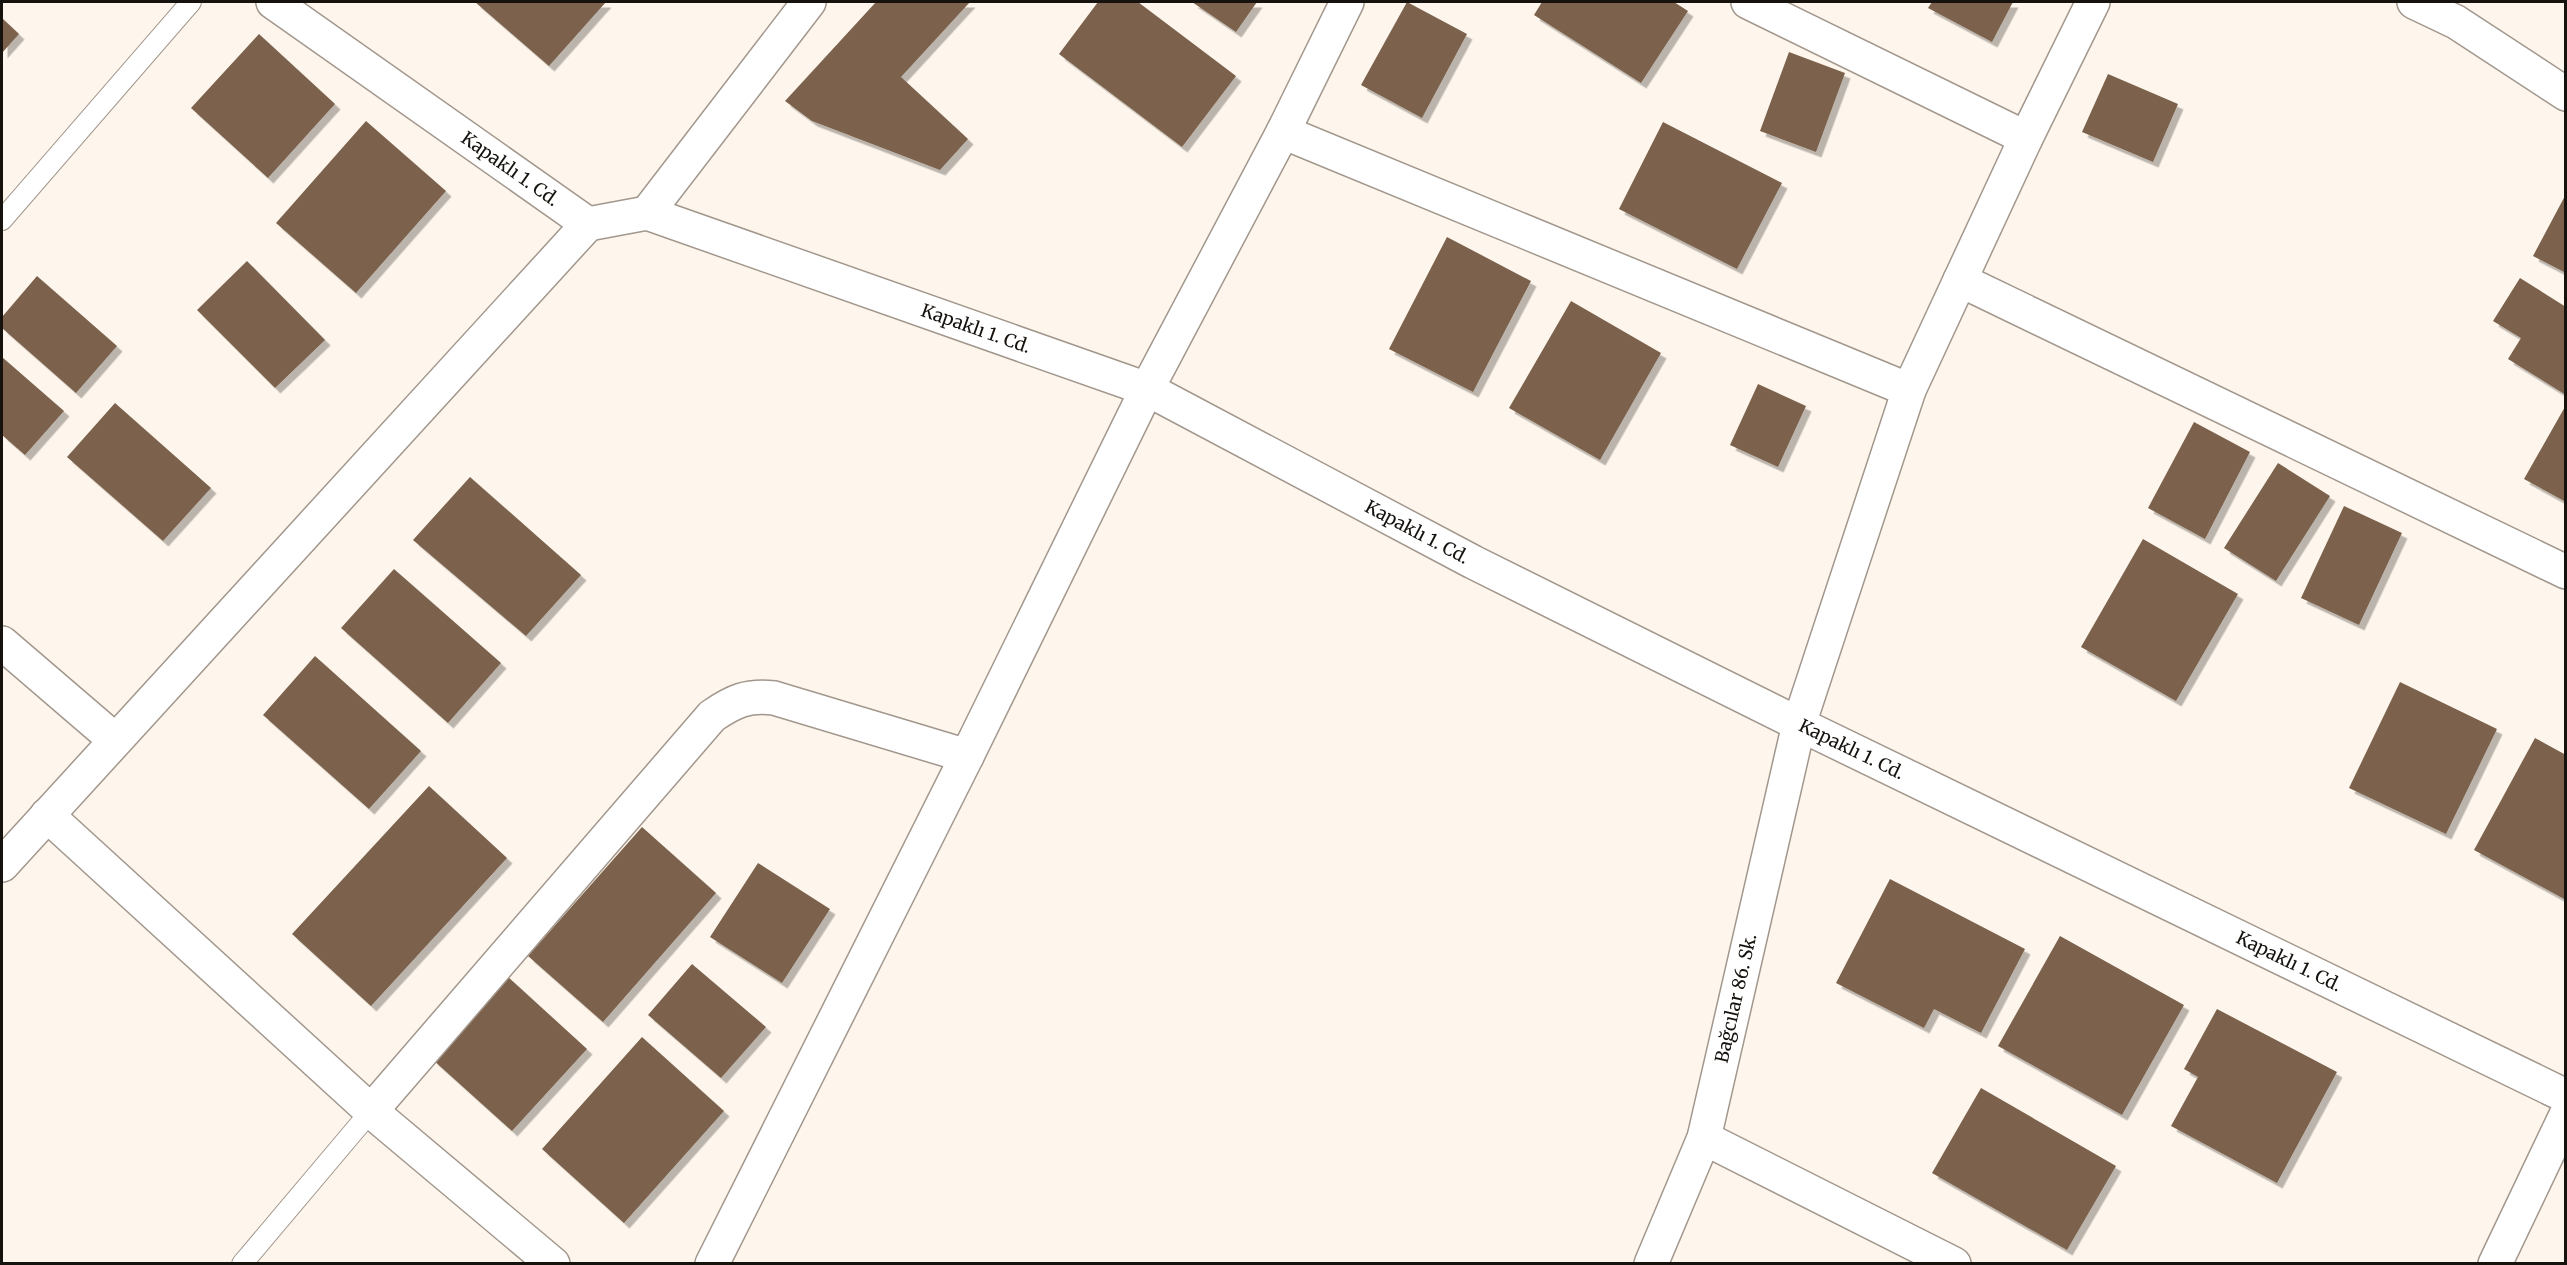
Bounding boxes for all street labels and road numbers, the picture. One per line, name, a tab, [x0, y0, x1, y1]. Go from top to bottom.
street label: Kapaklı 1. Cd.	[457, 126, 564, 211]
street label: Kapaklı 1. Cd.	[918, 298, 1034, 358]
street label: Kapaklı 1. Cd.	[1361, 495, 1473, 569]
street label: Kapaklı 1. Cd.	[1795, 714, 1908, 784]
street label: Kapaklı 1. Cd.	[2233, 926, 2346, 996]
street label: Bağcılar 86. Sk.	[1710, 931, 1762, 1065]

